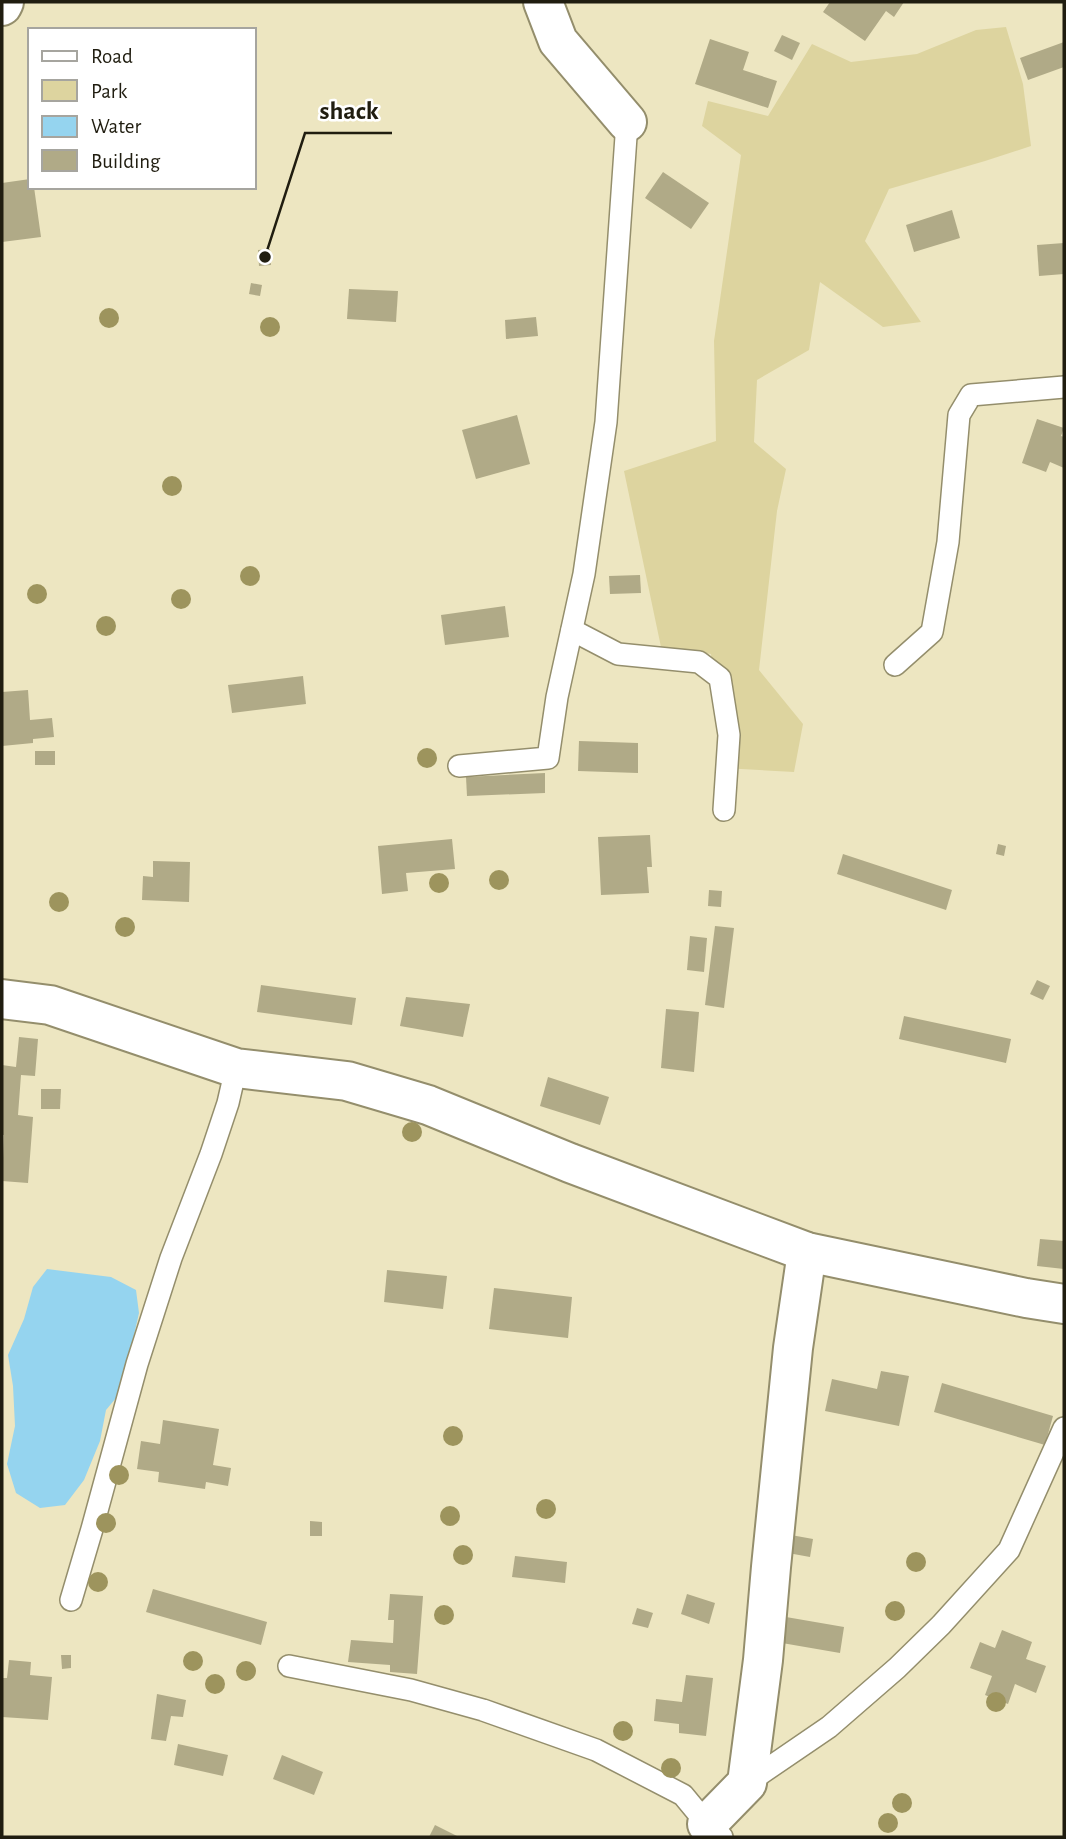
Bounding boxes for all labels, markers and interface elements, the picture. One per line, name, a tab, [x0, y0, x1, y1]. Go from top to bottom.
legend	[28, 28, 256, 189]
text: Road	[91, 46, 133, 67]
text: Park	[91, 81, 128, 102]
callout: shack	[305, 86, 392, 133]
text: shack	[319, 98, 379, 124]
text: Water	[91, 116, 141, 137]
text: Building	[91, 151, 161, 172]

